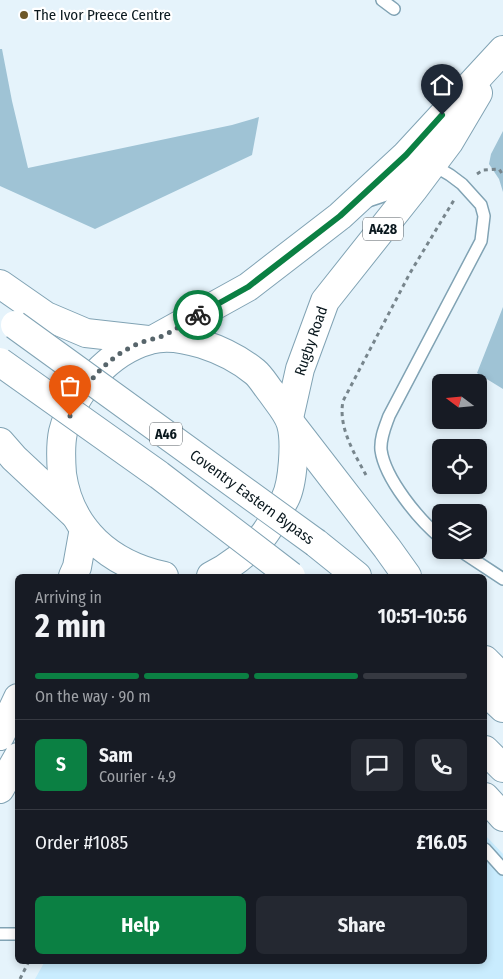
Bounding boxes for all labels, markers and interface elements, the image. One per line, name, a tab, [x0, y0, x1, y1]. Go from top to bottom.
place label: The Ivor Preece Centre	[34, 6, 171, 24]
marker: The Ivor Preece Centre	[18, 9, 30, 21]
pin	[421, 64, 463, 115]
icon: home	[428, 71, 456, 99]
road number: A428	[363, 218, 403, 240]
courier	[173, 290, 223, 340]
icon: bike	[184, 301, 212, 329]
street label: Rugby Road	[291, 304, 331, 378]
pin	[49, 365, 91, 416]
icon: bag	[56, 372, 84, 400]
north arrow	[432, 374, 488, 429]
map controls	[432, 374, 487, 559]
road number: A46	[150, 422, 182, 446]
button: locate	[432, 439, 487, 494]
street label: Coventry Eastern Bypass	[186, 446, 318, 548]
button: layers	[432, 504, 487, 559]
text: Arriving in	[35, 588, 102, 607]
text: 10:51–10:56	[378, 605, 467, 628]
text: 2 min	[35, 607, 106, 645]
text: On the way · 90 m	[35, 687, 151, 706]
button: chat	[351, 739, 403, 791]
button: phone	[415, 739, 467, 791]
text: Sam	[99, 744, 133, 767]
text: S	[56, 753, 66, 776]
text: Courier · 4.9	[99, 767, 176, 786]
text: Order #1085	[35, 831, 128, 854]
text: £16.05	[417, 831, 467, 854]
button: Help	[35, 896, 246, 954]
button: Share	[256, 896, 467, 954]

